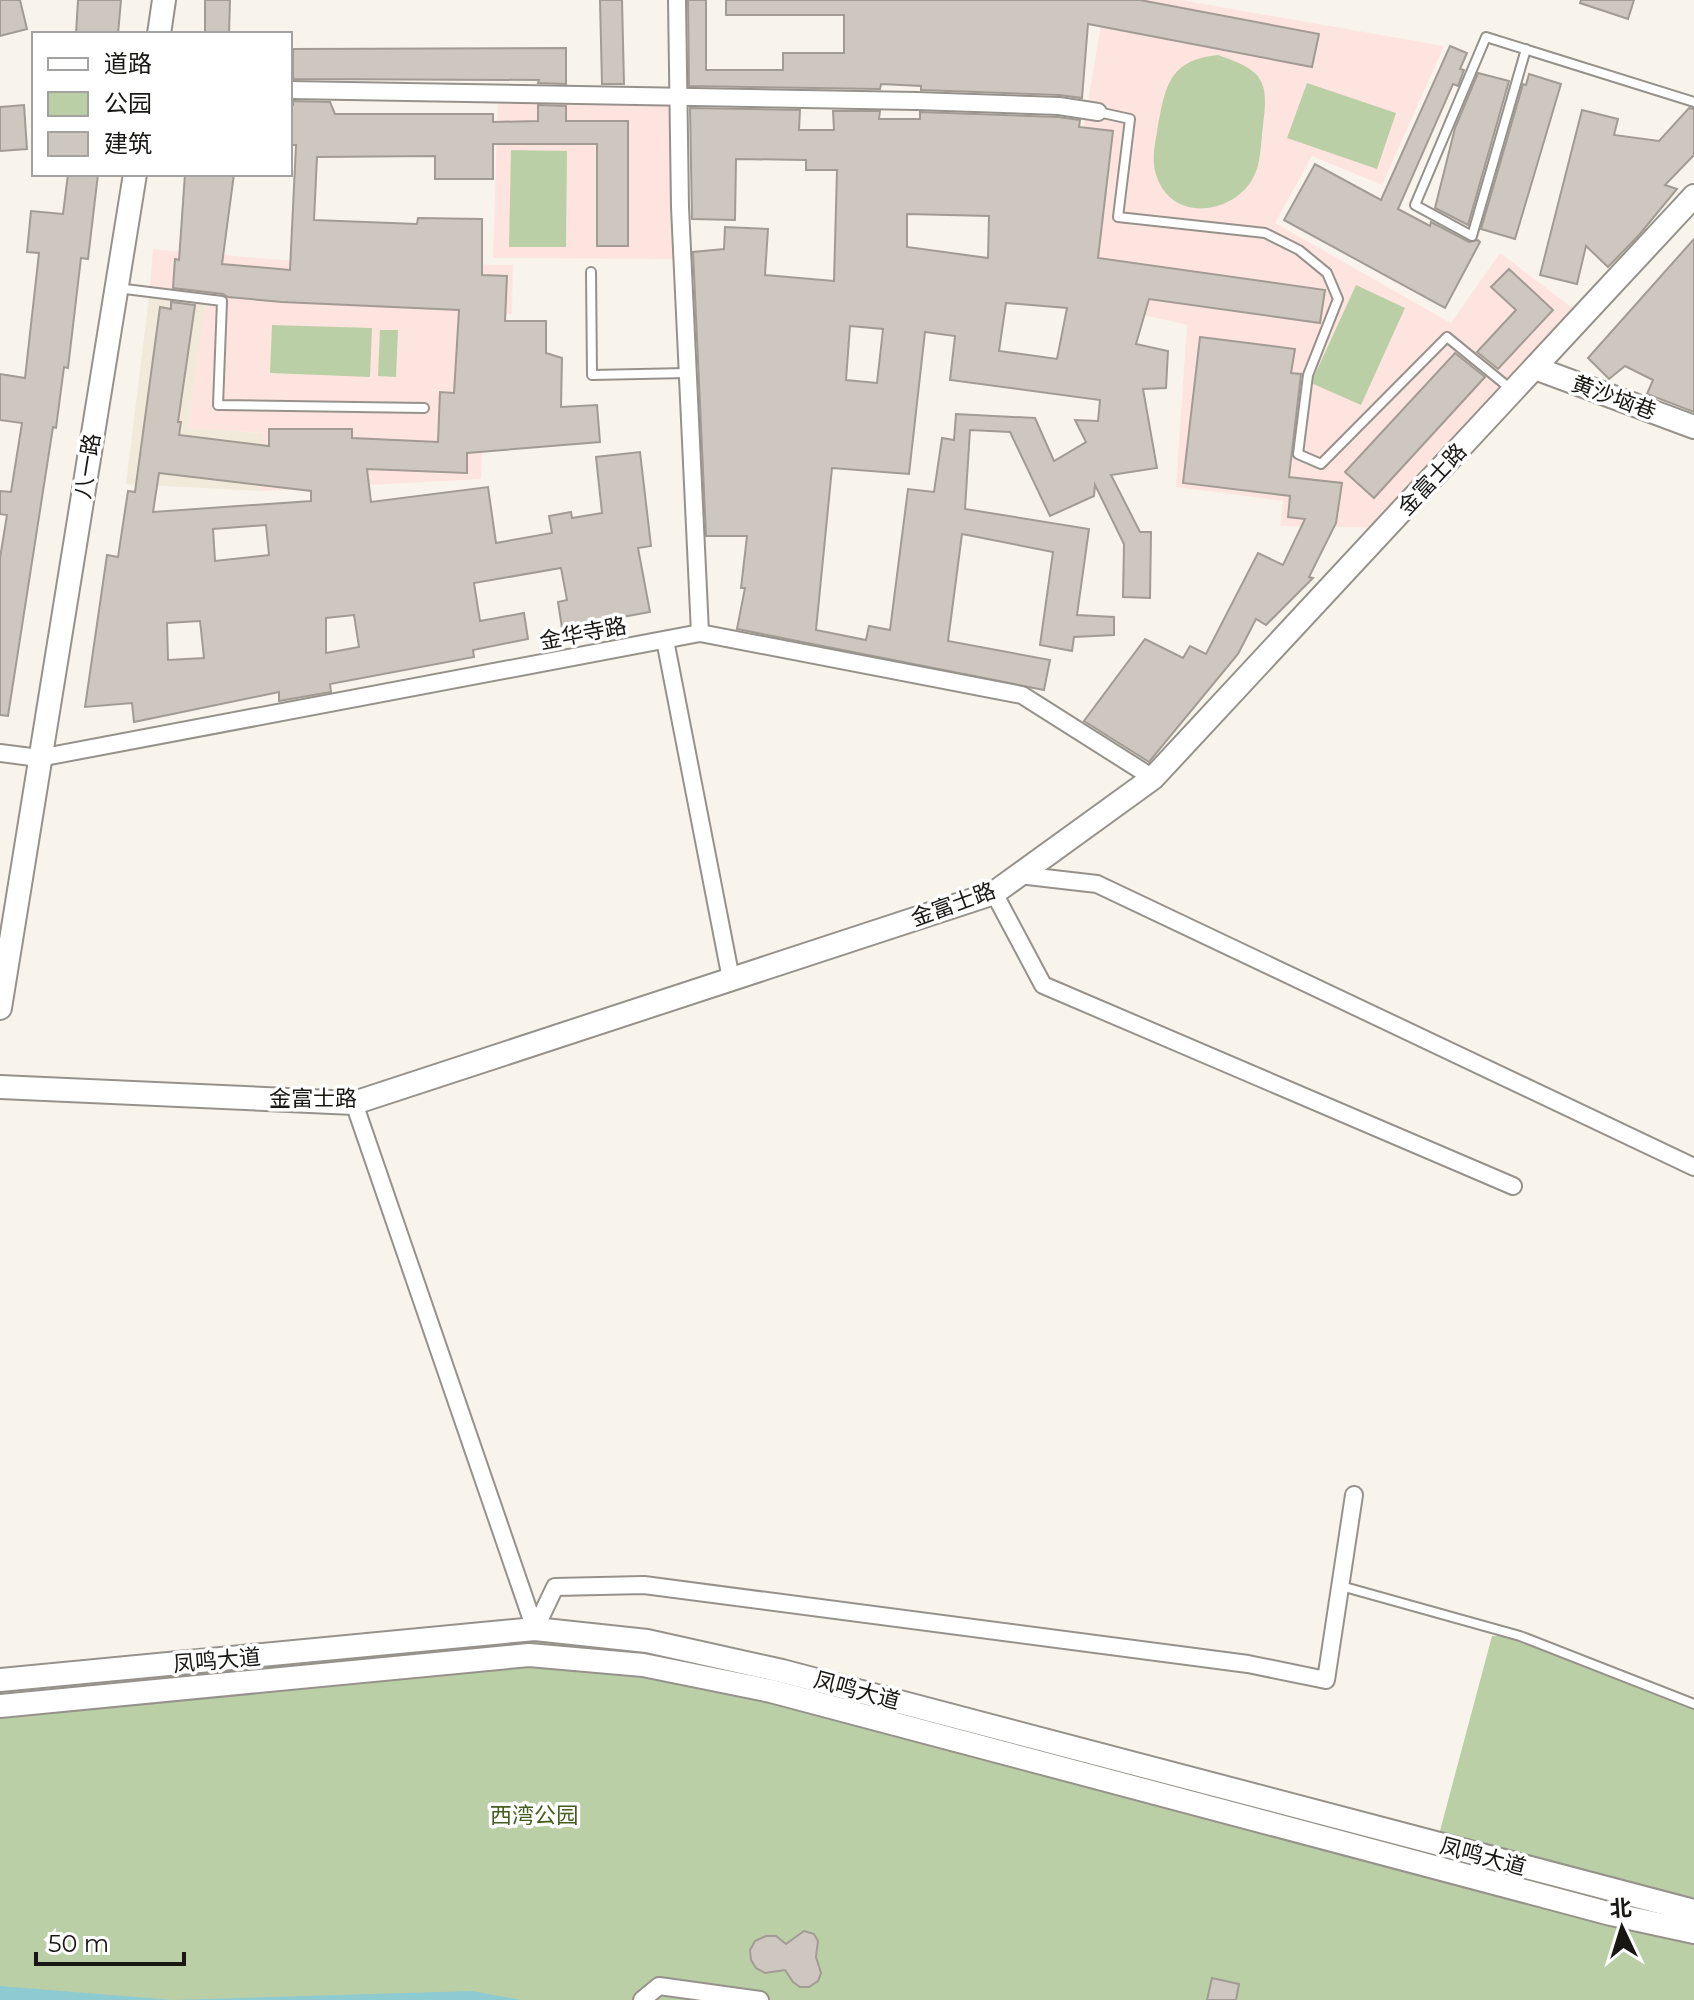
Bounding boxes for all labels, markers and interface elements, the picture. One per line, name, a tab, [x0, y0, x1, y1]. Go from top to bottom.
legend	[32, 32, 292, 176]
text: 道路	[104, 49, 152, 78]
text: 公园	[104, 89, 152, 118]
text: 建筑	[104, 129, 152, 158]
street label: 黄沙垴巷	[1568, 370, 1660, 425]
street label: 八一路	[69, 431, 106, 501]
street label: 金富士路	[1392, 438, 1472, 521]
street label: 金华寺路	[537, 612, 629, 655]
street label: 金富士路	[907, 877, 999, 932]
street label: 金富士路	[269, 1085, 357, 1112]
street label: 凤鸣大道	[172, 1643, 262, 1678]
street label: 凤鸣大道	[811, 1666, 903, 1715]
park label: 西湾公园	[490, 1802, 578, 1829]
street label: 凤鸣大道	[1437, 1832, 1529, 1881]
north arrow	[1582, 1888, 1662, 1968]
text: 北	[1609, 1894, 1633, 1923]
scale bar	[36, 1916, 184, 1966]
text: 50 m	[48, 1929, 109, 1958]

